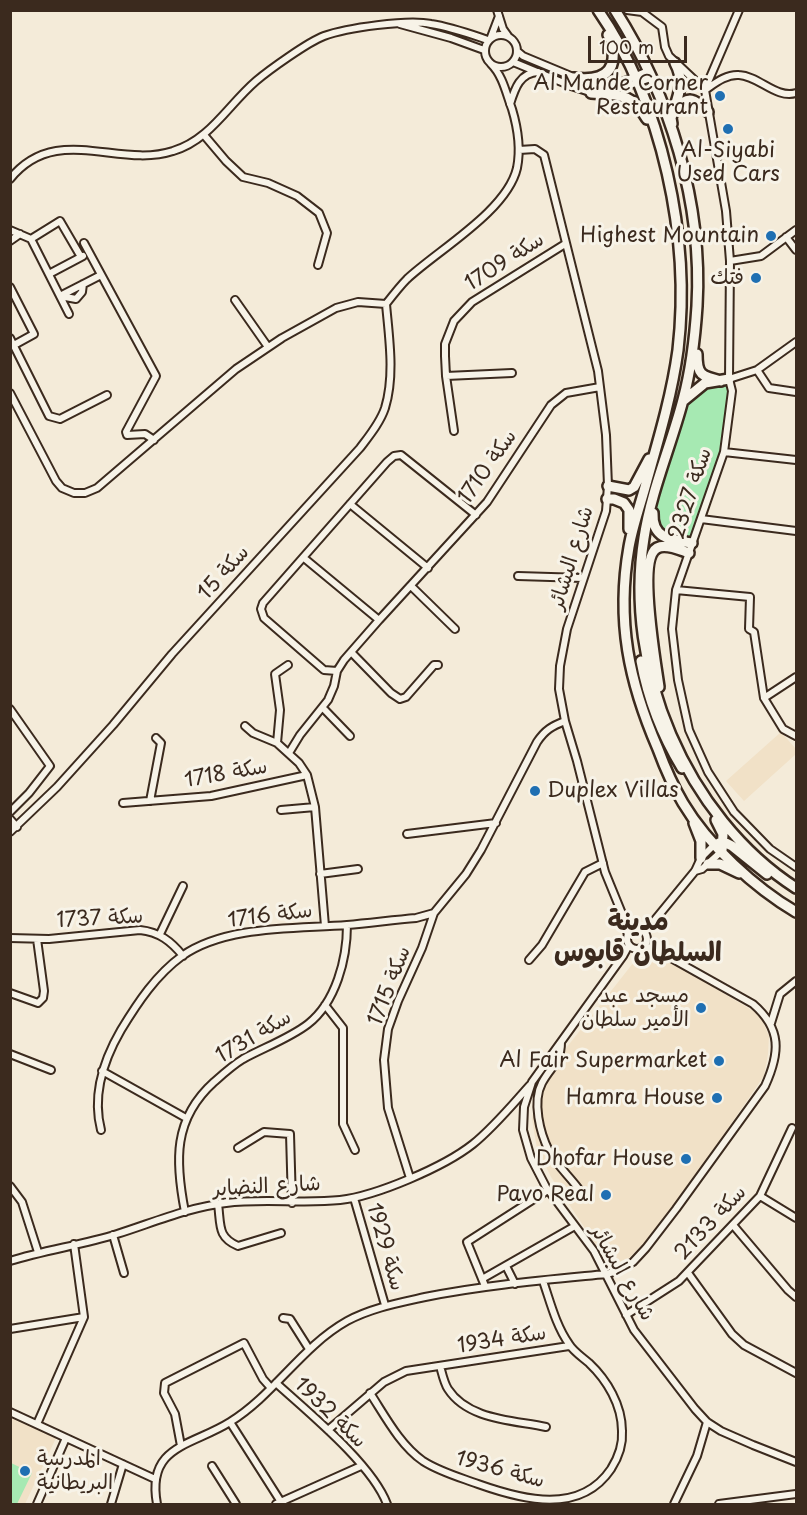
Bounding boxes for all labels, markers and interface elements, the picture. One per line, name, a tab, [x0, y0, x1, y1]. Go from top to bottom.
scale bar	[591, 24, 690, 62]
text: 100 m	[599, 33, 654, 60]
place label: Al Mande Corner Restaurant	[534, 71, 708, 121]
marker: Al Mande Corner Restaurant	[713, 89, 727, 103]
marker: Al-Siyabi Used Cars	[721, 122, 735, 136]
place label: Al-Siyabi Used Cars	[676, 138, 780, 188]
place label: Highest Mountain	[580, 223, 759, 249]
street label: سكة 1709	[461, 227, 549, 297]
marker: Highest Mountain	[764, 229, 778, 243]
place label: فتك	[710, 265, 744, 291]
marker: فتك	[749, 271, 763, 285]
street label: سكة 1710	[453, 425, 523, 509]
street label: سكة 2327	[664, 445, 718, 543]
street label: شارع البشائر	[544, 503, 600, 613]
street label: سكة 15	[193, 541, 255, 605]
street label: سكة 1718	[183, 754, 269, 794]
place label: Duplex Villas	[547, 778, 679, 804]
marker: Duplex Villas	[528, 784, 542, 798]
street label: سكة 1716	[226, 898, 314, 934]
street label: سكة 1737	[56, 904, 144, 934]
district label: مدينة السلطان قابوس	[554, 907, 722, 970]
street label: سكة 1715	[363, 943, 417, 1029]
place label: مسجد عبد الأمير سلطان	[581, 983, 689, 1033]
marker: مسجد عبد الأمير سلطان	[694, 1001, 708, 1015]
street label: سكة 1731	[212, 1005, 296, 1069]
place label: Al Fair Supermarket	[499, 1048, 707, 1074]
marker: Al Fair Supermarket	[712, 1054, 726, 1068]
place label: Hamra House	[566, 1085, 705, 1111]
marker: Hamra House	[710, 1091, 724, 1105]
place label: Dhofar House	[536, 1146, 674, 1172]
marker: Dhofar House	[679, 1152, 693, 1166]
street label: شارع النضاير	[213, 1172, 321, 1202]
street label: سكة 2133	[670, 1180, 752, 1266]
place label: Pavo Real	[497, 1182, 594, 1208]
marker: Pavo Real	[599, 1188, 613, 1202]
street label: سكة 1929	[360, 1200, 410, 1294]
street label: شارع البشائر	[584, 1221, 660, 1325]
street label: سكة 1934	[456, 1321, 548, 1359]
street label: سكة 1932	[289, 1372, 371, 1454]
place label: المدرسة البريطانية	[37, 1446, 113, 1496]
street label: سكة 1936	[453, 1446, 547, 1494]
marker: المدرسة البريطانية	[18, 1464, 32, 1478]

